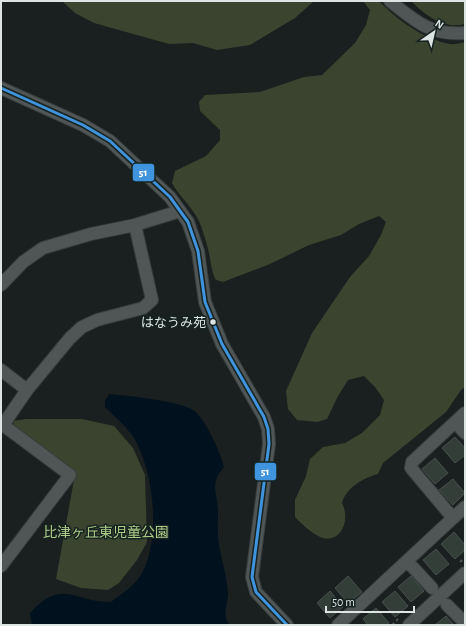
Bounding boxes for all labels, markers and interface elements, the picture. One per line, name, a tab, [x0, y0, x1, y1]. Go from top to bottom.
north arrow	[414, 12, 454, 52]
text: N	[433, 17, 446, 31]
line badge: 51	[132, 163, 155, 182]
text: 51	[139, 167, 147, 178]
place label: はなうみ苑	[141, 316, 206, 330]
marker: はなうみ苑	[208, 317, 218, 327]
line badge: 51	[254, 462, 277, 481]
text: 51	[261, 466, 269, 477]
park label: 比津ヶ丘東児童公園	[43, 525, 169, 540]
scale bar	[326, 588, 414, 614]
text: 50 m	[332, 596, 355, 608]

